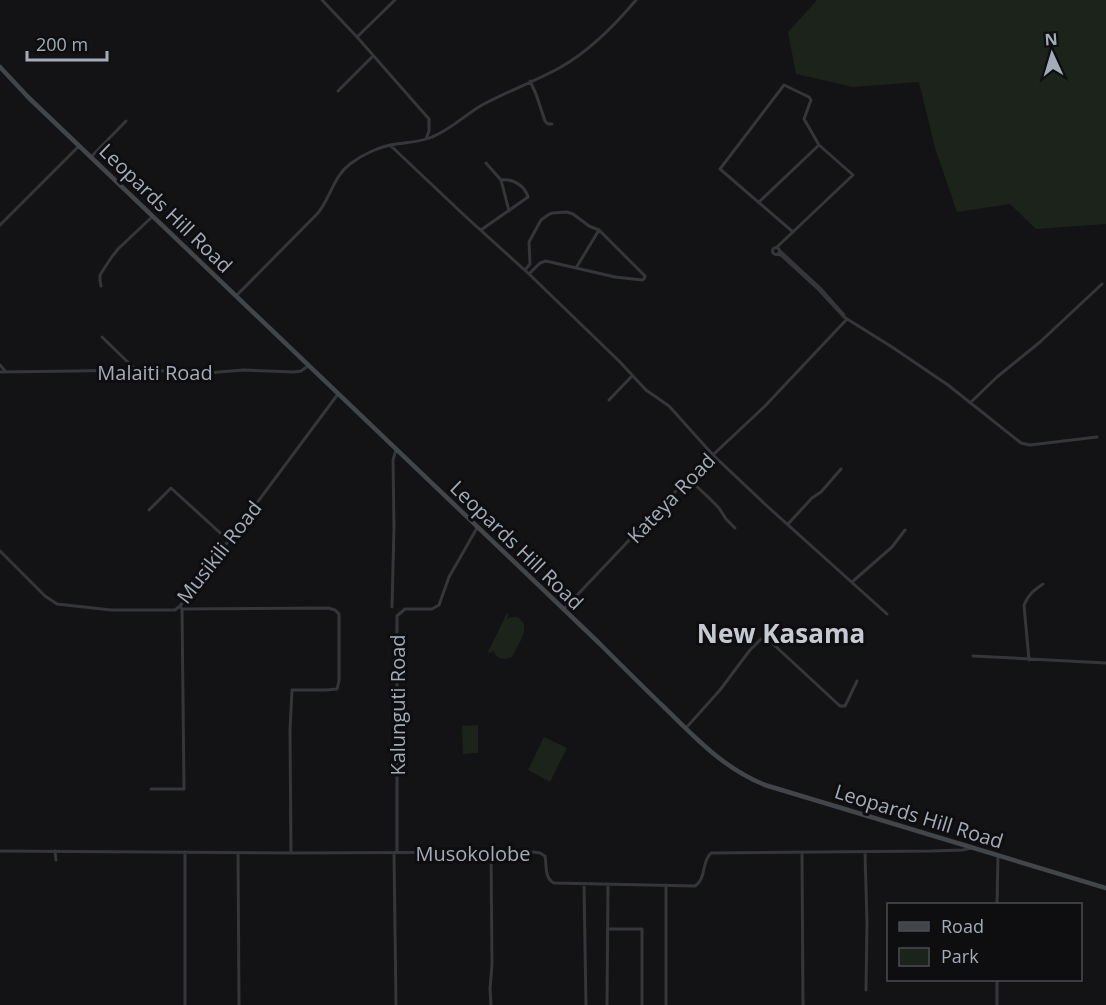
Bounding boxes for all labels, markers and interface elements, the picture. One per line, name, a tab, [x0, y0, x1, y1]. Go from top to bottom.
scale bar	[27, 24, 106, 62]
north arrow	[1022, 24, 1082, 84]
text: N	[1044, 28, 1058, 50]
text: 200 m	[36, 32, 88, 56]
street label: Leopards Hill Road	[94, 138, 238, 278]
street label: Malaiti Road	[97, 359, 213, 386]
street label: Kateya Road	[621, 447, 721, 549]
street label: Leopards Hill Road	[445, 475, 589, 615]
street label: Musikili Road	[170, 495, 268, 609]
district label: New Kasama	[697, 615, 865, 651]
street label: Kalunguti Road	[384, 634, 411, 776]
street label: Leopards Hill Road	[831, 778, 1007, 854]
street label: Musokolobe	[416, 840, 530, 867]
legend	[887, 903, 1082, 981]
text: Road	[941, 914, 984, 938]
text: Park	[941, 944, 979, 968]

